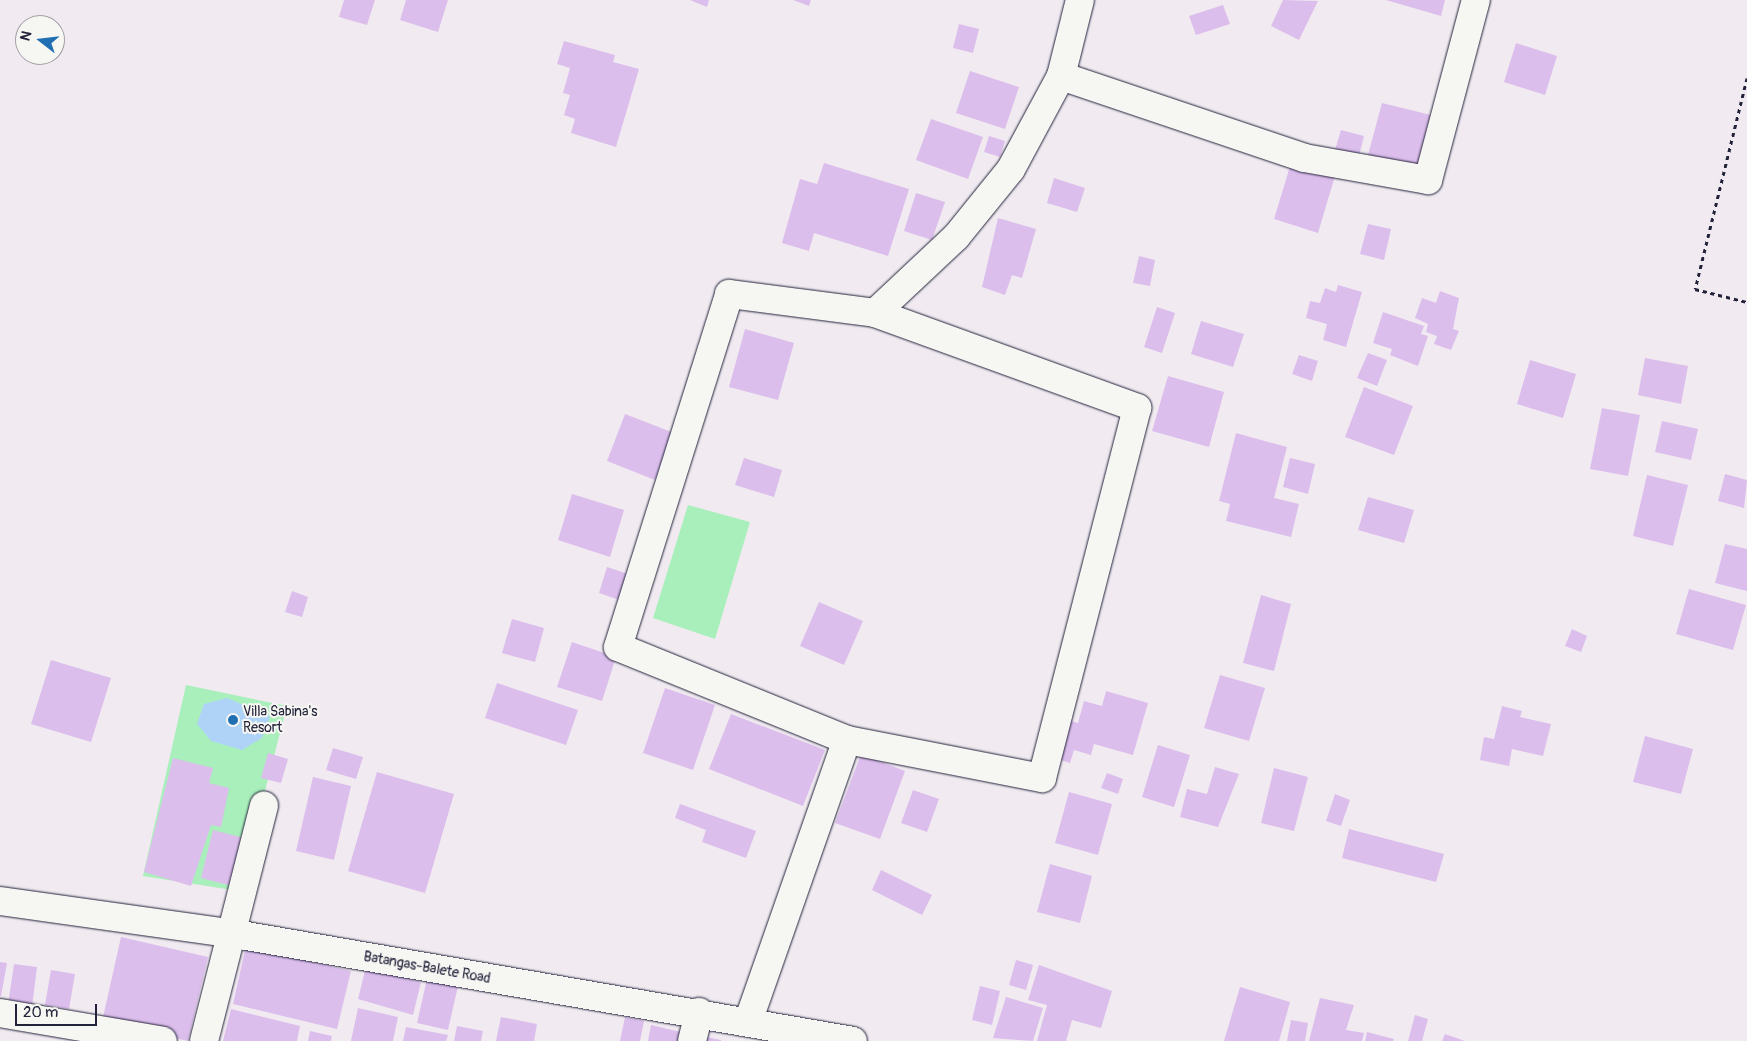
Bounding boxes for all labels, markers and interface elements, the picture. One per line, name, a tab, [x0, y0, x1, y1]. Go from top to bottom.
north arrow	[15, 15, 65, 65]
text: N	[17, 29, 36, 43]
place label: Villa Sabina's Resort	[243, 704, 317, 736]
marker: Villa Sabina's Resort	[227, 714, 239, 726]
street label: Batangas-Balete Road	[362, 949, 492, 987]
scale bar	[18, 994, 100, 1026]
text: 20 m	[23, 1003, 58, 1022]

